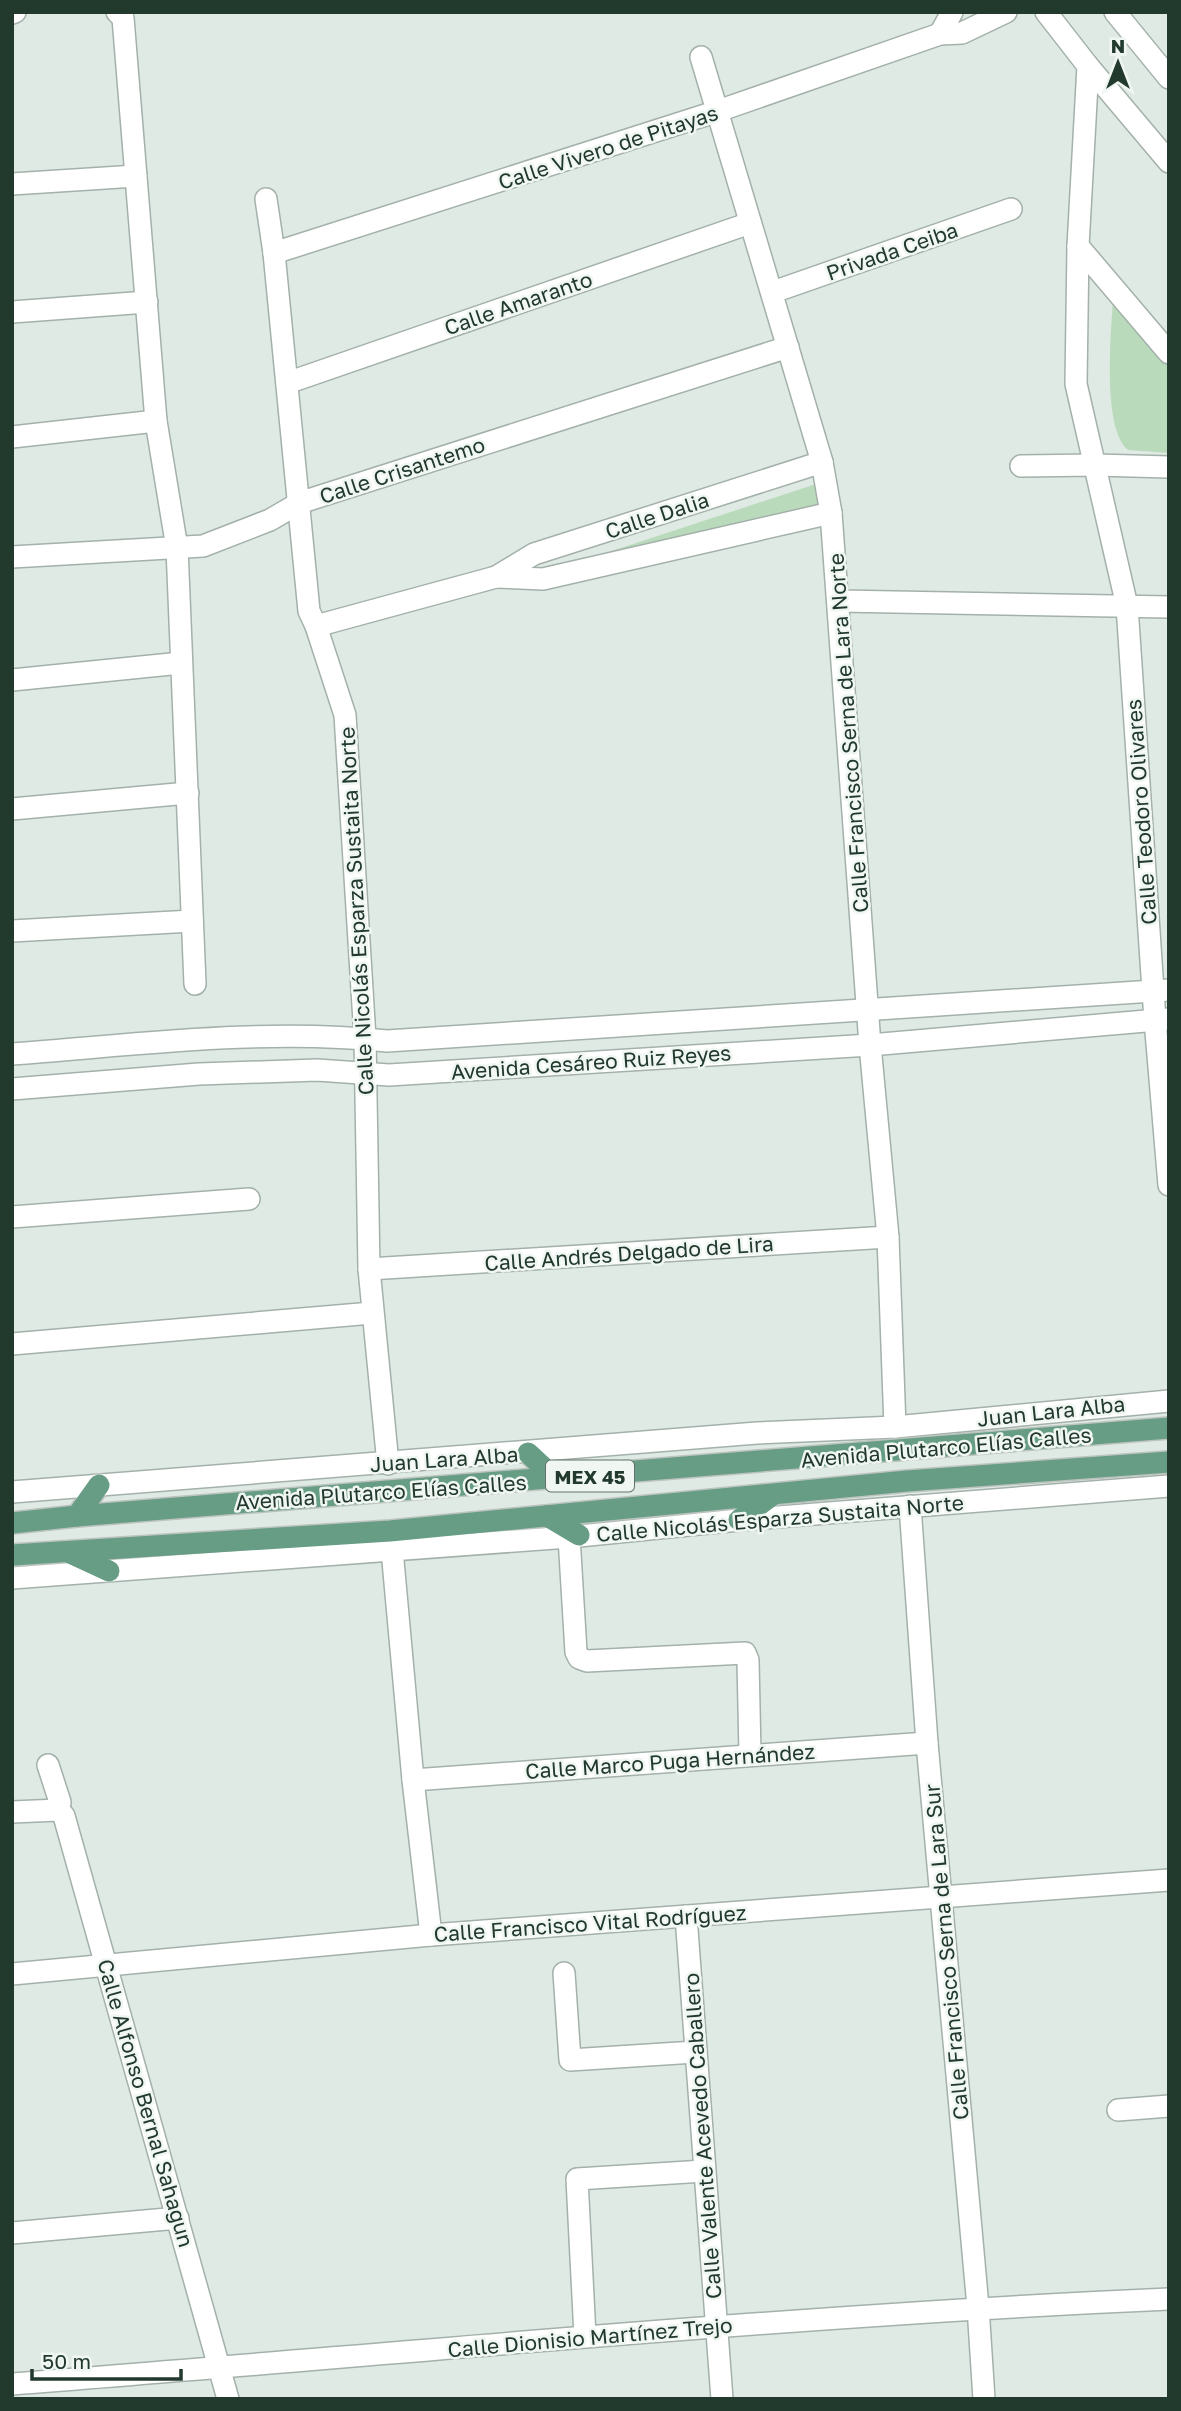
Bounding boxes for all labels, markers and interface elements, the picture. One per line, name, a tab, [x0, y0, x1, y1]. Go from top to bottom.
north arrow	[1083, 28, 1153, 98]
text: N	[1111, 34, 1125, 57]
street label: Calle Vivero de Pitayas	[495, 99, 721, 195]
street label: Privada Ceiba	[823, 216, 961, 286]
street label: Calle Amaranto	[441, 265, 595, 341]
street label: Calle Crisantemo	[316, 431, 488, 509]
street label: Calle Dalia	[602, 486, 712, 544]
street label: Calle Francisco Serna de Lara Norte	[822, 552, 874, 914]
street label: Calle Teodoro Olivares	[1120, 698, 1162, 926]
street label: Calle Nicolás Esparza Sustaita Norte	[333, 726, 379, 1096]
street label: Avenida Cesáreo Ruiz Reyes	[450, 1039, 732, 1085]
street label: Calle Andrés Delgado de Lira	[483, 1230, 775, 1276]
street label: Juan Lara Alba	[976, 1390, 1126, 1432]
street label: Avenida Plutarco Elías Calles	[800, 1421, 1092, 1473]
street label: Juan Lara Alba	[369, 1441, 519, 1477]
road number: MEX 45	[546, 1460, 634, 1492]
street label: Avenida Plutarco Elías Calles	[235, 1469, 527, 1515]
street label: Calle Nicolás Esparza Sustaita Norte	[595, 1489, 965, 1547]
street label: Calle Marco Puga Hernández	[524, 1738, 816, 1784]
street label: Calle Francisco Serna de Lara Sur	[918, 1783, 974, 2121]
street label: Calle Francisco Vital Rodríguez	[433, 1899, 747, 1947]
street label: Calle Alfonso Bernal Sahagun	[92, 1956, 200, 2250]
street label: Calle Valente Acevedo Caballero	[678, 1972, 726, 2300]
street label: Calle Dionisio Martínez Trejo	[446, 2312, 734, 2362]
scale bar	[32, 2338, 180, 2382]
text: 50 m	[42, 2348, 91, 2374]

